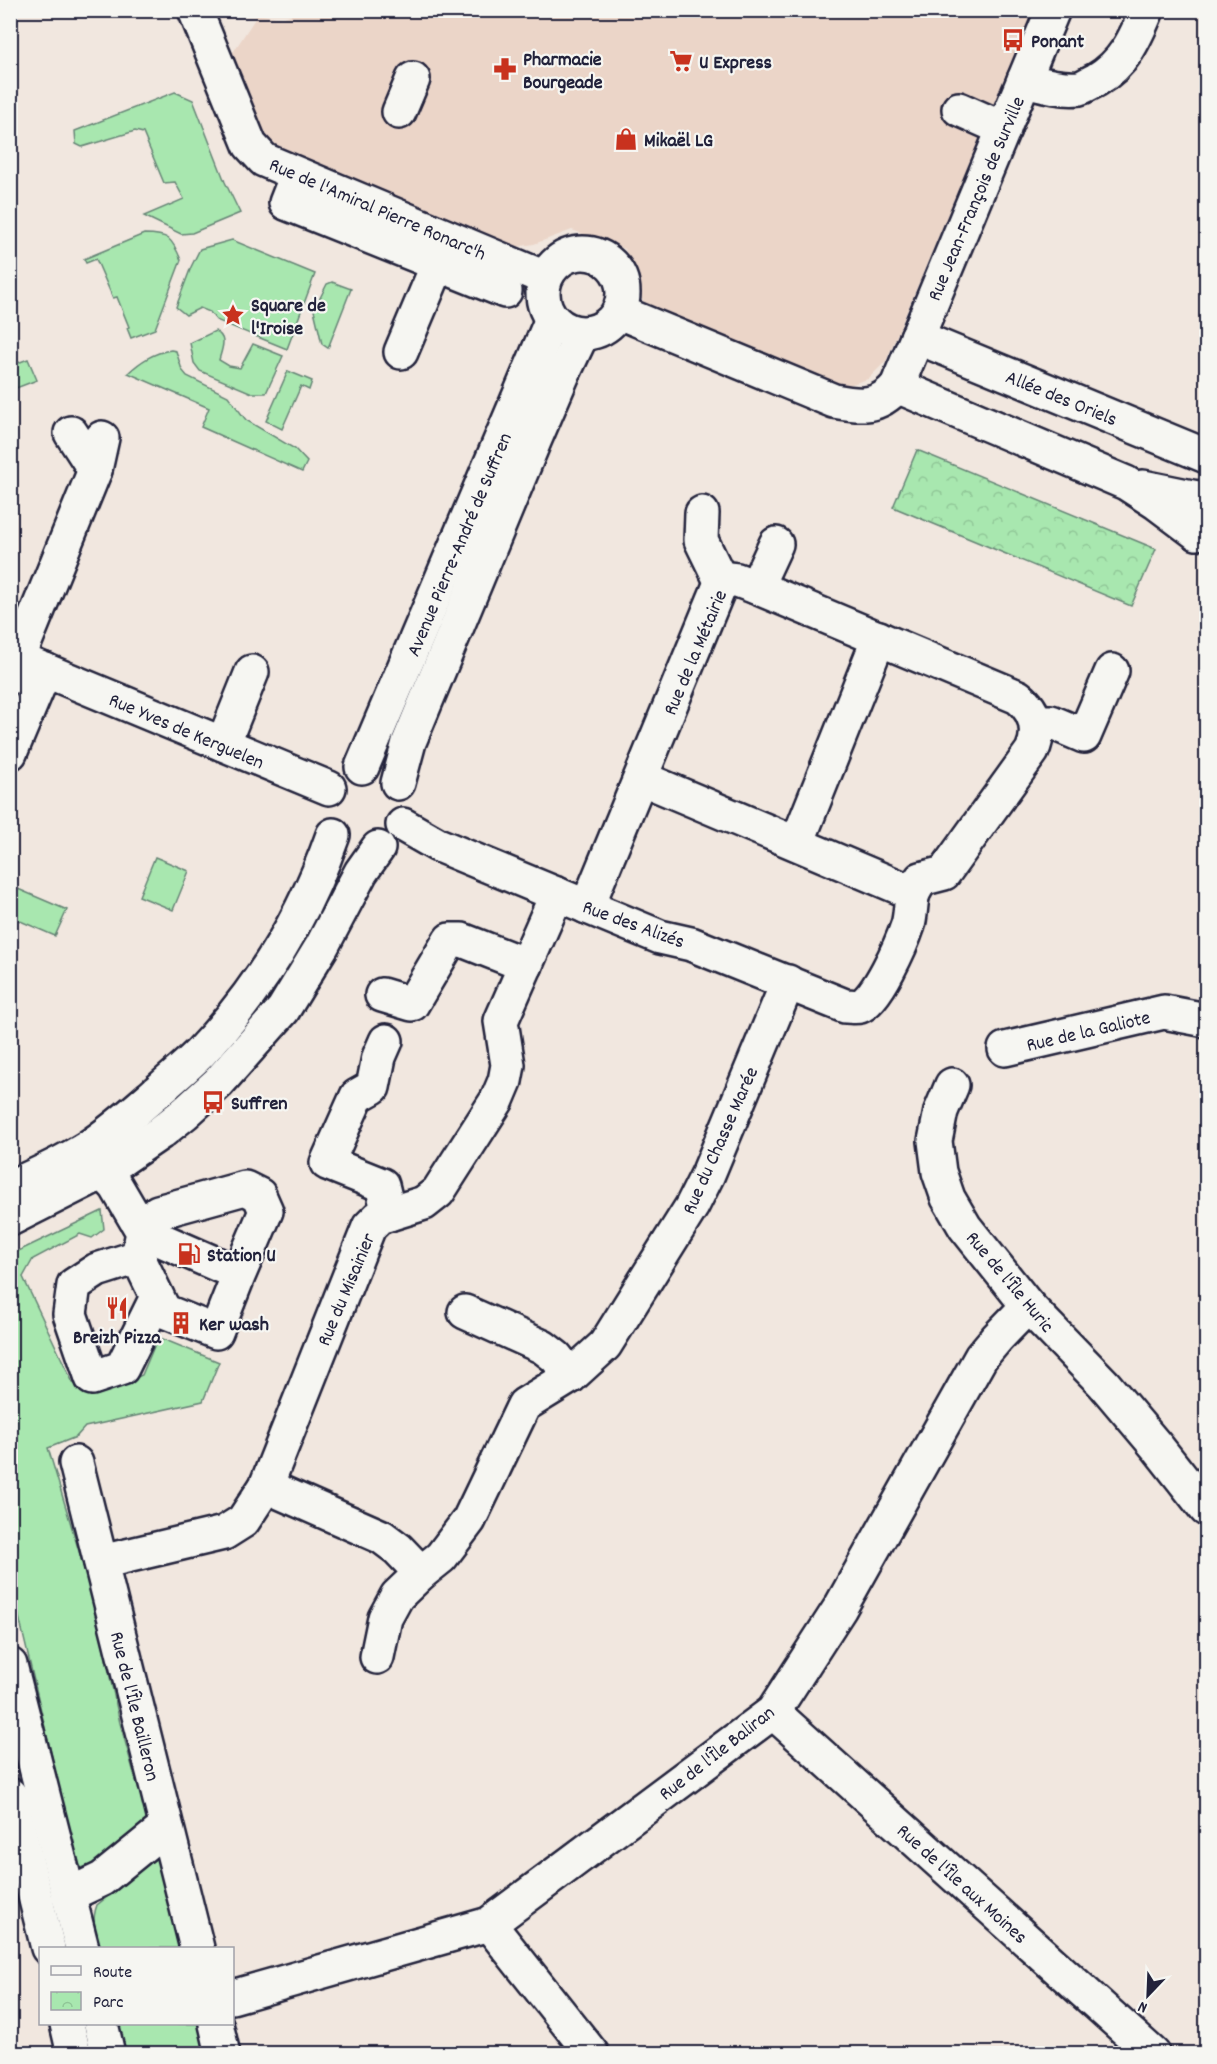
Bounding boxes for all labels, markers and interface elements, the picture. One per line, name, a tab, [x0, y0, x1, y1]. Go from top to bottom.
bus stop icon: Ponant	[1000, 27, 1026, 53]
place label: Ponant	[1031, 29, 1085, 57]
place label: Pharmacie Bourgeade	[523, 47, 603, 98]
supermarket icon: U Express	[668, 48, 694, 74]
place label: U Express	[699, 50, 772, 78]
pharmacy icon: Pharmacie Bourgeade	[492, 56, 518, 82]
street label: Rue Jean-François de Surville	[922, 92, 1034, 306]
shop icon: Mikaël LG	[613, 126, 639, 152]
place label: Mikaël LG	[644, 128, 713, 156]
street label: Rue de l'Amiral Pierre Ronarc'h	[264, 152, 490, 269]
place label: Square de l'Iroise	[251, 293, 326, 344]
place icon: Square de l'Iroise	[220, 302, 246, 328]
street label: Allée des Oriels	[1001, 365, 1121, 435]
street label: Avenue Pierre-André de Suffren	[401, 429, 521, 661]
street label: Rue de la Métairie	[658, 586, 736, 720]
street label: Rue Yves de Kerguelen	[104, 687, 268, 778]
street label: Rue des Alizés	[578, 894, 688, 957]
street label: Rue de la Galiote	[1024, 1005, 1154, 1061]
street label: Rue du Chasse Marée	[677, 1063, 767, 1219]
bus stop icon: Suffren	[200, 1089, 226, 1115]
place label: Suffren	[231, 1091, 287, 1119]
street label: Rue de l'Île Huric	[958, 1226, 1060, 1340]
street label: Rue du Misainier	[311, 1229, 384, 1351]
fuel station icon: Station U	[176, 1241, 202, 1267]
place label: Station U	[207, 1243, 276, 1271]
restaurant icon: Breizh Pizza	[104, 1295, 130, 1321]
building icon: Ker wash	[168, 1310, 194, 1336]
place label: Ker wash	[199, 1312, 269, 1340]
place label: Breizh Pizza	[73, 1325, 162, 1353]
street label: Rue de l'Île Bailleron	[101, 1629, 165, 1785]
street label: Rue de l'Île Baliran	[654, 1700, 782, 1809]
street label: Rue de l'Île aux Moines	[889, 1819, 1033, 1952]
legend	[39, 1947, 234, 2025]
text: Route	[93, 1961, 132, 1986]
north arrow	[1118, 1965, 1178, 2025]
text: Parc	[93, 1991, 124, 2016]
text: N	[1135, 1994, 1151, 2019]

